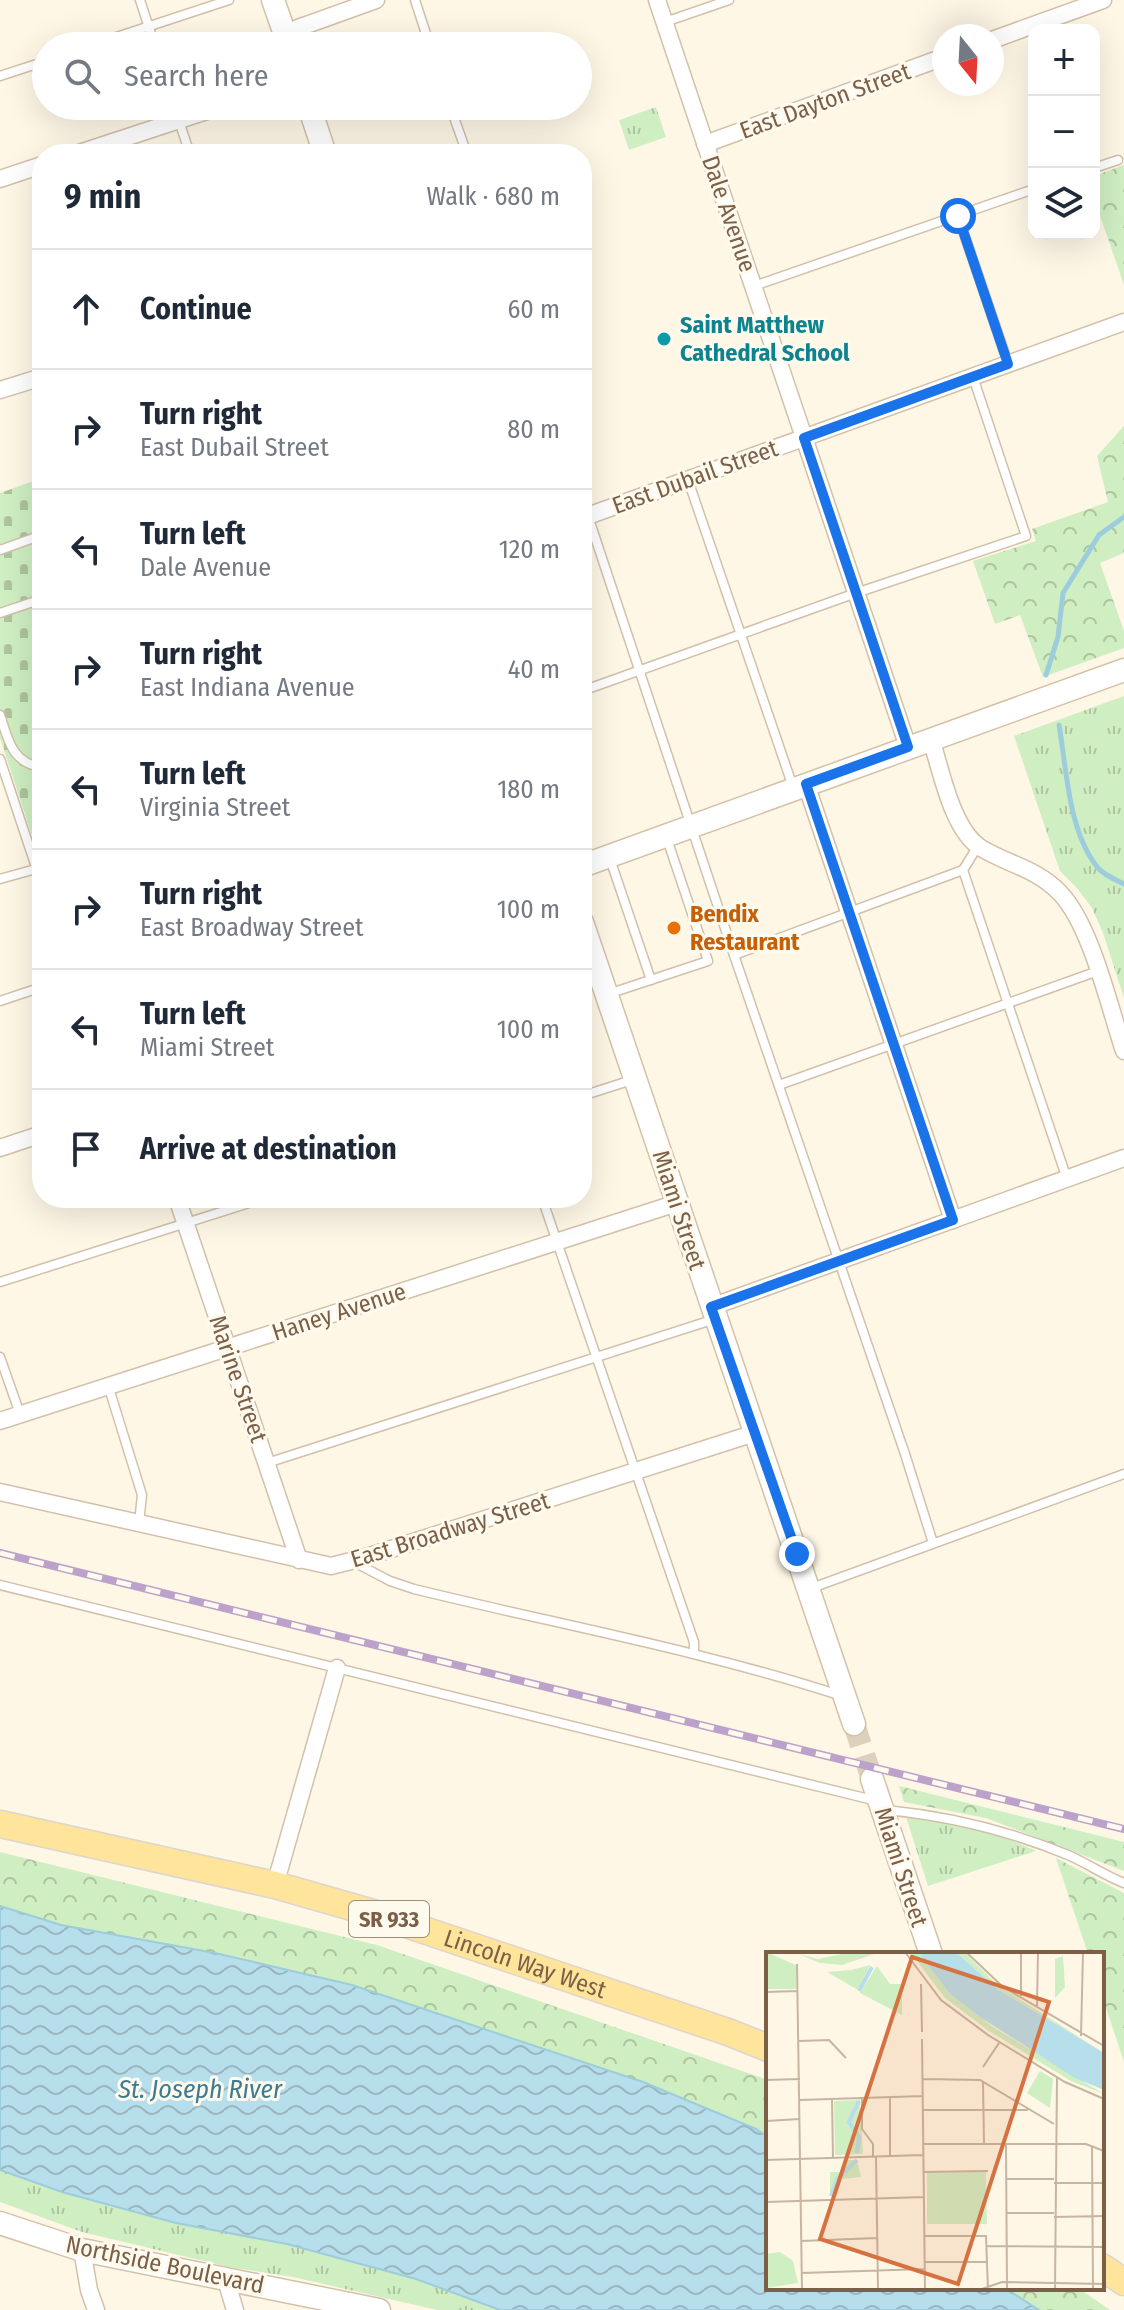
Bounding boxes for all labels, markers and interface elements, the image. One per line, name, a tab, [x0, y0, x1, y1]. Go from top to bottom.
north arrow	[932, 24, 1004, 96]
map controls	[1028, 24, 1100, 240]
button: +	[1028, 24, 1100, 96]
search box	[32, 32, 592, 120]
icon: search	[60, 54, 104, 98]
street label: East Dayton Street	[736, 57, 914, 145]
text: Search here	[124, 58, 269, 94]
button: −	[1028, 96, 1100, 168]
street label: Dale Avenue	[696, 152, 762, 276]
button: layers	[1028, 168, 1100, 240]
text: 9 min	[64, 176, 141, 217]
text: Walk · 680 m	[427, 181, 560, 212]
route start	[940, 198, 976, 234]
icon: ahead	[64, 287, 108, 331]
text: Continue	[140, 291, 252, 327]
text: 60 m	[507, 294, 560, 325]
place label: Saint Matthew Cathedral School	[680, 311, 850, 367]
marker: Saint Matthew Cathedral School	[655, 330, 673, 348]
text: Turn right	[140, 396, 262, 432]
icon: right	[64, 407, 108, 451]
text: 80 m	[507, 414, 560, 445]
text: East Dubail Street	[140, 432, 329, 463]
street label: East Dubail Street	[608, 434, 782, 520]
text: Turn left	[140, 516, 246, 552]
icon: left	[64, 527, 108, 571]
text: 120 m	[499, 534, 560, 565]
text: Dale Avenue	[140, 552, 271, 583]
text: Turn right	[140, 636, 262, 672]
icon: right	[64, 647, 108, 691]
text: 40 m	[508, 654, 560, 685]
text: East Indiana Avenue	[140, 672, 355, 703]
text: Turn left	[140, 756, 246, 792]
icon: left	[64, 767, 108, 811]
text: 180 m	[497, 774, 560, 805]
text: Virginia Street	[140, 792, 290, 823]
text: Turn right	[140, 876, 262, 912]
icon: right	[64, 887, 108, 931]
text: 100 m	[497, 894, 560, 925]
place label: Bendix Restaurant	[690, 900, 800, 956]
text: East Broadway Street	[140, 912, 364, 943]
marker: Bendix Restaurant	[665, 919, 683, 937]
text: Turn left	[140, 996, 246, 1032]
icon: left	[64, 1007, 108, 1051]
text: 100 m	[497, 1014, 560, 1045]
text: Miami Street	[140, 1032, 274, 1063]
icon: arrive	[64, 1127, 108, 1171]
text: Arrive at destination	[140, 1131, 397, 1167]
street label: Miami Street	[647, 1147, 712, 1273]
street label: Haney Avenue	[268, 1277, 410, 1347]
street label: Marine Street	[203, 1312, 273, 1446]
street label: East Broadway Street	[347, 1486, 553, 1574]
route end	[779, 1536, 815, 1572]
street label: Miami Street	[869, 1804, 934, 1930]
road number: SR 933	[349, 1901, 429, 1937]
street label: Lincoln Way West	[440, 1924, 610, 2004]
inset map	[766, 1952, 1104, 2290]
water label: St. Joseph River	[117, 2074, 283, 2105]
street label: Northside Boulevard	[63, 2230, 267, 2300]

